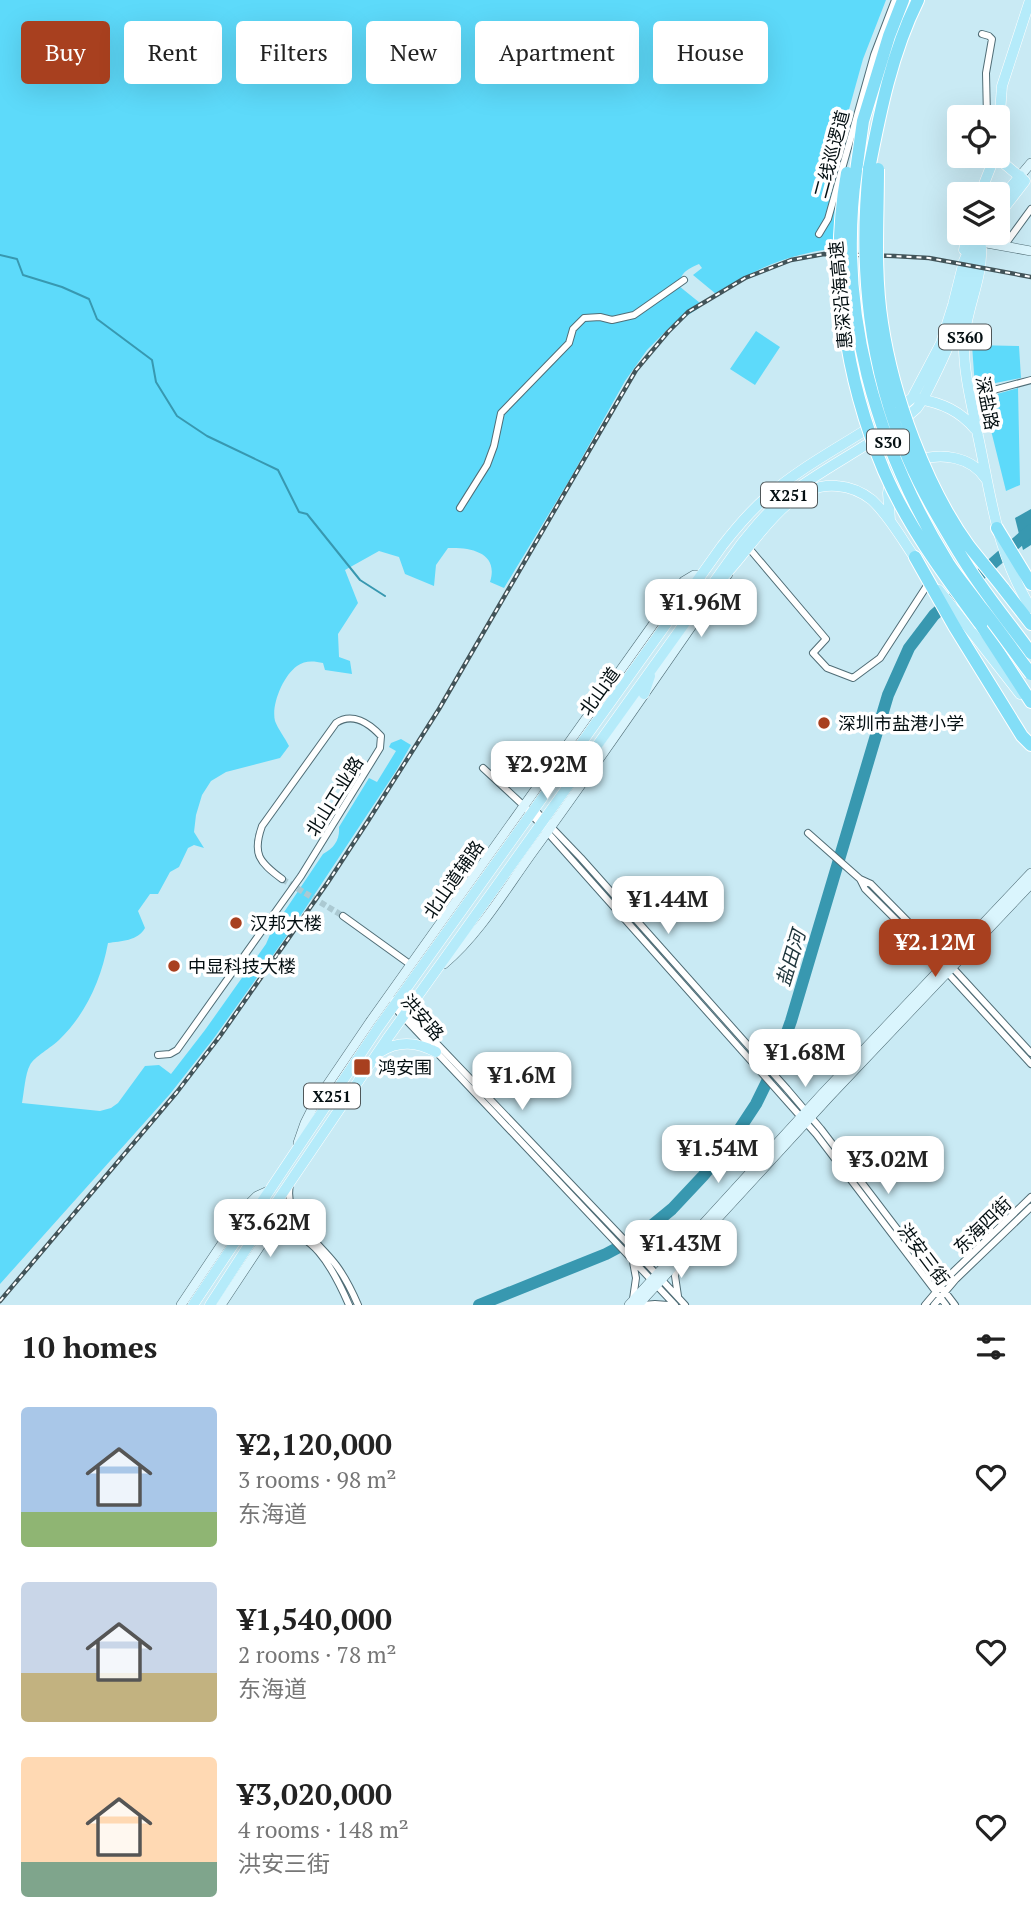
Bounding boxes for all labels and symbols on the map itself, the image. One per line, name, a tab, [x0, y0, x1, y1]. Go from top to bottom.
street label: 二线巡逻道	[808, 107, 854, 201]
street label: 惠深沿海高速	[823, 240, 857, 350]
road number: S360	[939, 324, 991, 350]
street label: 深盐路	[971, 374, 1005, 432]
road number: S30	[867, 430, 909, 454]
road number: X251	[761, 482, 817, 508]
pin: ¥1.96M	[644, 580, 758, 639]
street label: 北山道	[573, 662, 625, 720]
place label: 深圳市盐港小学	[838, 711, 964, 735]
marker: 深圳市盐港小学	[816, 715, 832, 731]
pin: ¥2.92M	[490, 742, 604, 801]
street label: 北山工业路	[300, 751, 368, 841]
street label: 北山道辅路	[417, 835, 489, 923]
pin: ¥1.44M	[611, 876, 725, 936]
place label: 汉邦大楼	[250, 911, 322, 935]
marker: 汉邦大楼	[228, 915, 244, 931]
pin: ¥2.12M	[878, 920, 992, 979]
water label: 盐田河	[770, 923, 811, 989]
place label: 中显科技大楼	[188, 954, 296, 978]
marker: 中显科技大楼	[166, 958, 182, 974]
street label: 洪安路	[396, 989, 450, 1045]
pin: ¥1.68M	[748, 1030, 862, 1089]
pin: ¥1.6M	[473, 1052, 571, 1112]
place label: 鸿安围	[378, 1055, 432, 1079]
marker: 鸿安围	[352, 1057, 372, 1077]
road number: X251	[304, 1084, 360, 1108]
pin: ¥1.54M	[661, 1126, 775, 1185]
pin: ¥3.02M	[831, 1136, 945, 1196]
street label: 东海四街	[948, 1191, 1016, 1259]
pin: ¥3.62M	[213, 1200, 327, 1259]
street label: 洪安三街	[893, 1218, 955, 1290]
pin: ¥1.43M	[624, 1220, 738, 1280]

